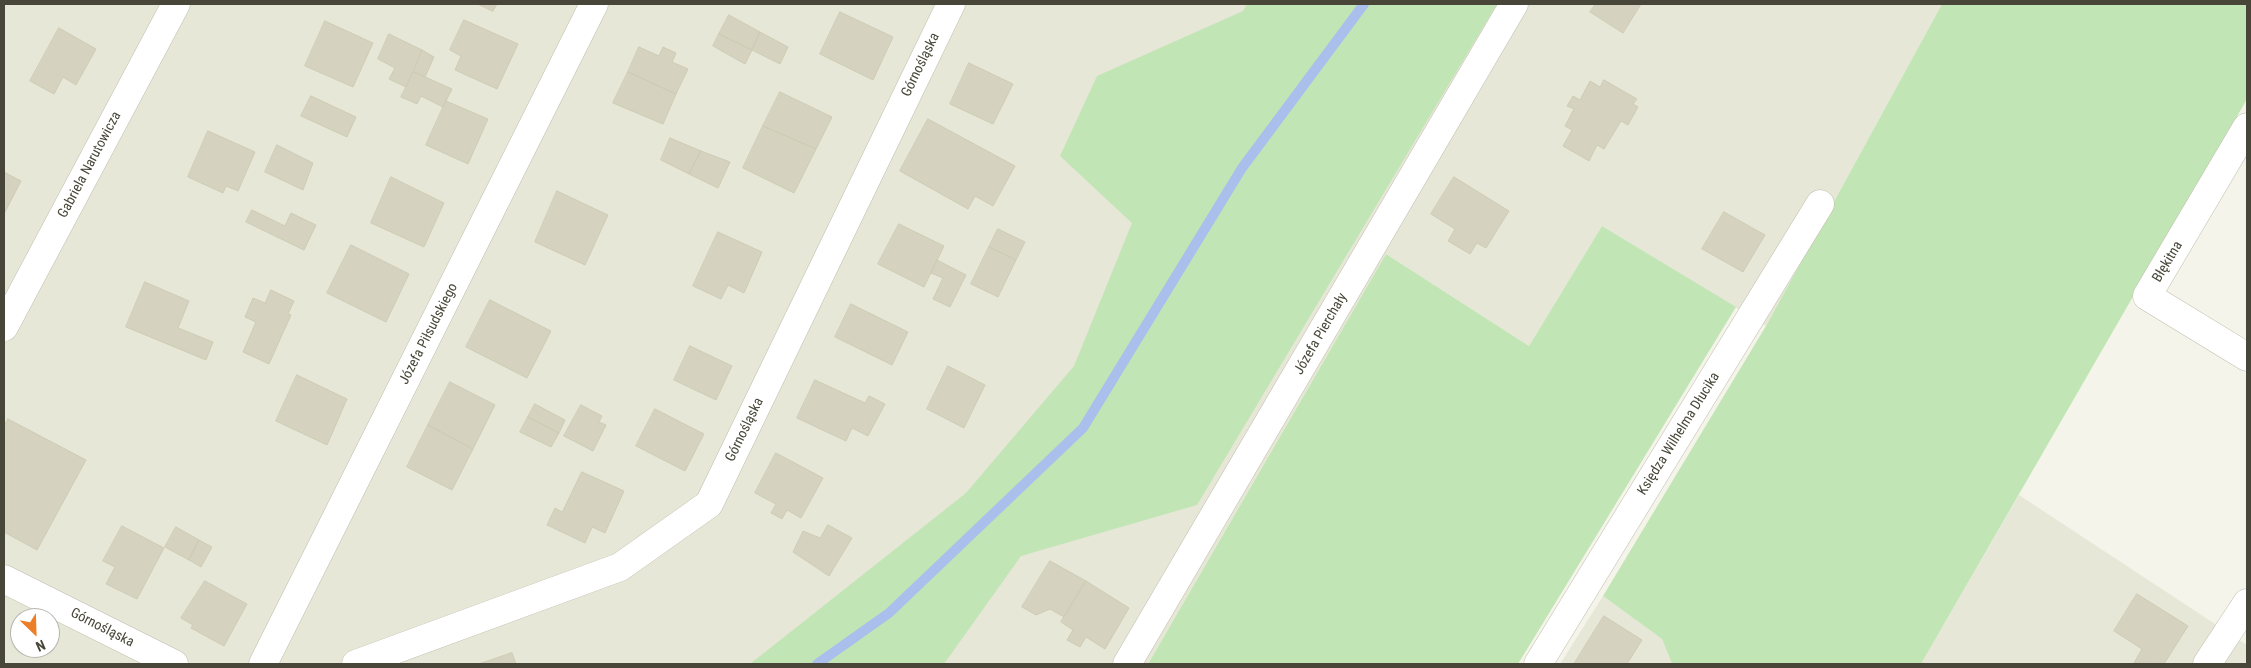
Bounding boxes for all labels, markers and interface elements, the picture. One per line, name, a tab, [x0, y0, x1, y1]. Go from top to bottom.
street label: Górnośląska	[898, 30, 944, 100]
street label: Gabriela Narutowicza	[55, 109, 125, 221]
street label: Błękitna	[2149, 238, 2187, 286]
street label: Józefa Piłsudskiego	[396, 280, 462, 388]
street label: Józefa Pierchały	[1291, 290, 1351, 378]
street label: Księdza Wilhelma Dłucika	[1634, 369, 1724, 499]
street label: Górnośląska	[722, 395, 768, 465]
street label: Górnośląska	[67, 605, 137, 651]
north arrow	[10, 608, 60, 658]
text: N	[34, 637, 48, 655]

